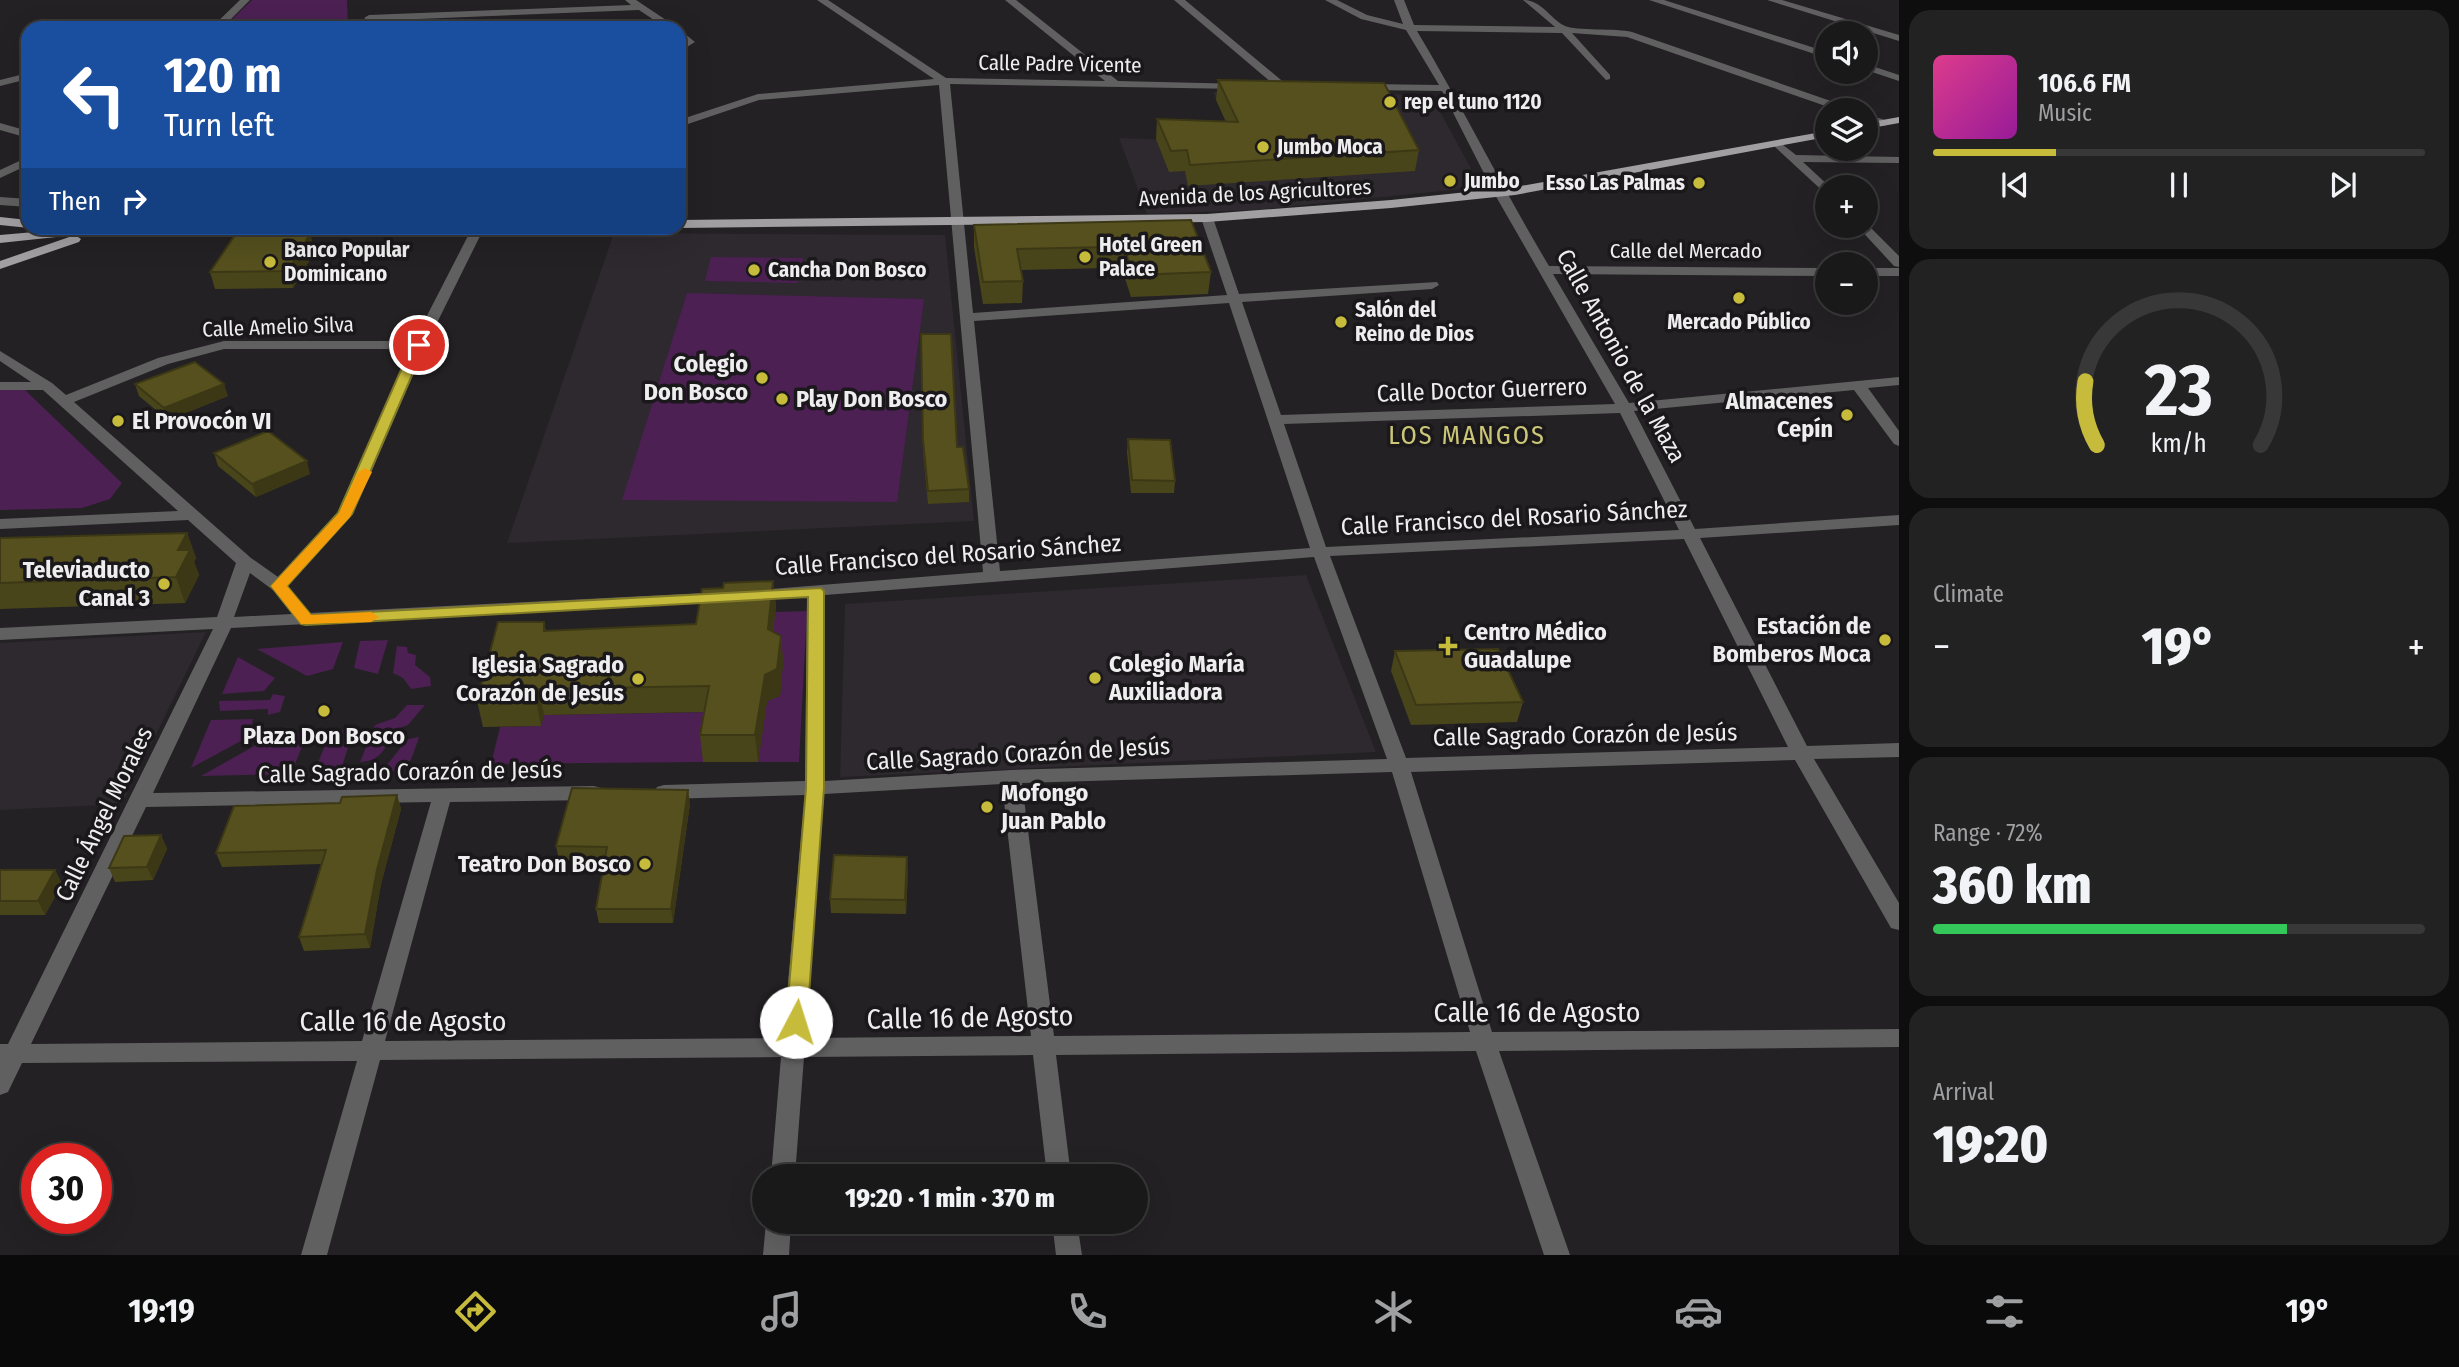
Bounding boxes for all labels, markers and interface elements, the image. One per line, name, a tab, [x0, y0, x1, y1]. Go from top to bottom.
map controls	[1815, 21, 1878, 315]
button: sound	[1815, 21, 1878, 84]
text: 120 m	[164, 46, 282, 105]
icon: left	[49, 49, 140, 140]
street label: Calle Padre Vicente	[978, 50, 1142, 78]
text: 106.6 FM	[2038, 68, 2131, 99]
place label: rep el tuno 1120	[1404, 89, 1542, 115]
marker: rep el tuno 1120	[1382, 94, 1398, 110]
button: layers	[1815, 98, 1878, 161]
text: Music	[2038, 99, 2092, 127]
text: Turn left	[164, 106, 274, 144]
place label: Jumbo Moca	[1276, 134, 1383, 160]
marker: Jumbo Moca	[1255, 139, 1271, 155]
icon: previous	[1996, 166, 2034, 204]
icon: pause	[2160, 166, 2198, 204]
icon: next	[2324, 166, 2362, 204]
place label: Jumbo	[1463, 168, 1520, 194]
place label: Esso Las Palmas	[1546, 170, 1685, 196]
marker: Jumbo	[1442, 173, 1458, 189]
street label: Avenida de los Agricultores	[1138, 174, 1372, 212]
marker: Esso Las Palmas	[1691, 175, 1707, 191]
button: +	[1815, 175, 1878, 238]
icon: right	[115, 182, 153, 220]
text: Then	[49, 186, 101, 217]
place label: Hotel Green Palace	[1099, 232, 1202, 282]
place label: Banco Popular Dominicano	[284, 237, 410, 287]
street label: Calle del Mercado	[1610, 238, 1762, 264]
street label: Calle Antonio de la Maza	[1551, 244, 1691, 468]
marker: Hotel Green Palace	[1077, 249, 1093, 265]
button: −	[1815, 252, 1878, 315]
marker: Banco Popular Dominicano	[262, 254, 278, 270]
place label: Cancha Don Bosco	[768, 257, 926, 283]
marker: Cancha Don Bosco	[746, 262, 762, 278]
marker: Mercado Público	[1731, 290, 1747, 306]
place label: Salón del Reino de Dios	[1355, 297, 1474, 347]
place label: Mercado Público	[1667, 309, 1811, 335]
street label: Calle Amelio Silva	[202, 311, 354, 343]
marker: Salón del Reino de Dios	[1333, 314, 1349, 330]
pin	[389, 315, 449, 375]
icon: arrive	[400, 326, 438, 364]
text: 23	[2144, 347, 2213, 434]
place label: Colegio Don Bosco	[644, 350, 748, 406]
marker: Colegio Don Bosco	[754, 370, 770, 386]
street label: Calle Doctor Guerrero	[1376, 372, 1588, 408]
place label: Play Don Bosco	[796, 385, 948, 413]
place label: Almacenes Cepín	[1725, 387, 1833, 443]
marker: Play Don Bosco	[774, 391, 790, 407]
place label: El Provocón VI	[132, 407, 271, 435]
marker: Almacenes Cepín	[1839, 407, 1855, 423]
marker: El Provocón VI	[110, 413, 126, 429]
district label: LOS MANGOS	[1388, 420, 1546, 451]
text: km/h	[2151, 428, 2207, 458]
street label: Calle Francisco del Rosario Sánchez	[1340, 495, 1688, 541]
street label: Calle Francisco del Rosario Sánchez	[774, 529, 1122, 581]
place label: Televiaducto Canal 3	[23, 556, 150, 612]
marker: Televiaducto Canal 3	[156, 576, 172, 592]
text: Climate	[1933, 580, 2004, 608]
place label: Estación de Bomberos Moca	[1713, 612, 1871, 668]
text: 19°	[2142, 615, 2216, 678]
place label: Centro Médico Guadalupe	[1464, 618, 1607, 674]
text: −	[1933, 624, 1950, 670]
text: +	[2408, 624, 2425, 670]
marker: Estación de Bomberos Moca	[1877, 632, 1893, 648]
marker: Centro Médico Guadalupe	[1438, 636, 1458, 656]
place label: Colegio María Auxiliadora	[1108, 650, 1245, 706]
place label: Iglesia Sagrado Corazón de Jesús	[456, 651, 624, 707]
marker: Colegio María Auxiliadora	[1087, 670, 1103, 686]
marker: Iglesia Sagrado Corazón de Jesús	[630, 671, 646, 687]
marker: Plaza Don Bosco	[316, 703, 332, 719]
street label: Calle Sagrado Corazón de Jesús	[1433, 718, 1737, 752]
street label: Calle Ángel Morales	[49, 722, 158, 906]
place label: Plaza Don Bosco	[243, 722, 405, 750]
street label: Calle Sagrado Corazón de Jesús	[865, 732, 1171, 776]
street label: Calle Sagrado Corazón de Jesús	[258, 755, 562, 789]
place label: Mofongo Juan Pablo	[1000, 779, 1106, 835]
marker: Mofongo Juan Pablo	[979, 799, 995, 815]
text: Range · 72%	[1933, 819, 2043, 847]
place label: Teatro Don Bosco	[458, 850, 631, 878]
text: 360 km	[1933, 854, 2092, 917]
marker: Teatro Don Bosco	[637, 856, 653, 872]
position arrow	[759, 985, 833, 1059]
street label: Calle 16 de Agosto	[1434, 996, 1640, 1029]
street label: Calle 16 de Agosto	[866, 999, 1074, 1036]
street label: Calle 16 de Agosto	[300, 1005, 506, 1038]
text: Arrival	[1933, 1078, 1994, 1106]
text: 19:20	[1933, 1113, 2048, 1176]
speed limit sign: 30	[21, 1143, 112, 1234]
text: 19:20 · 1 min · 370 m	[845, 1183, 1055, 1214]
icon: directions	[451, 1287, 500, 1336]
icon: music	[757, 1287, 806, 1336]
icon: phone	[1063, 1287, 1112, 1336]
icon: climate	[1369, 1287, 1418, 1336]
icon: car	[1674, 1287, 1723, 1336]
icon: filters	[1980, 1287, 2029, 1336]
text: 19:19	[128, 1292, 195, 1330]
text: 19°	[2286, 1292, 2331, 1330]

